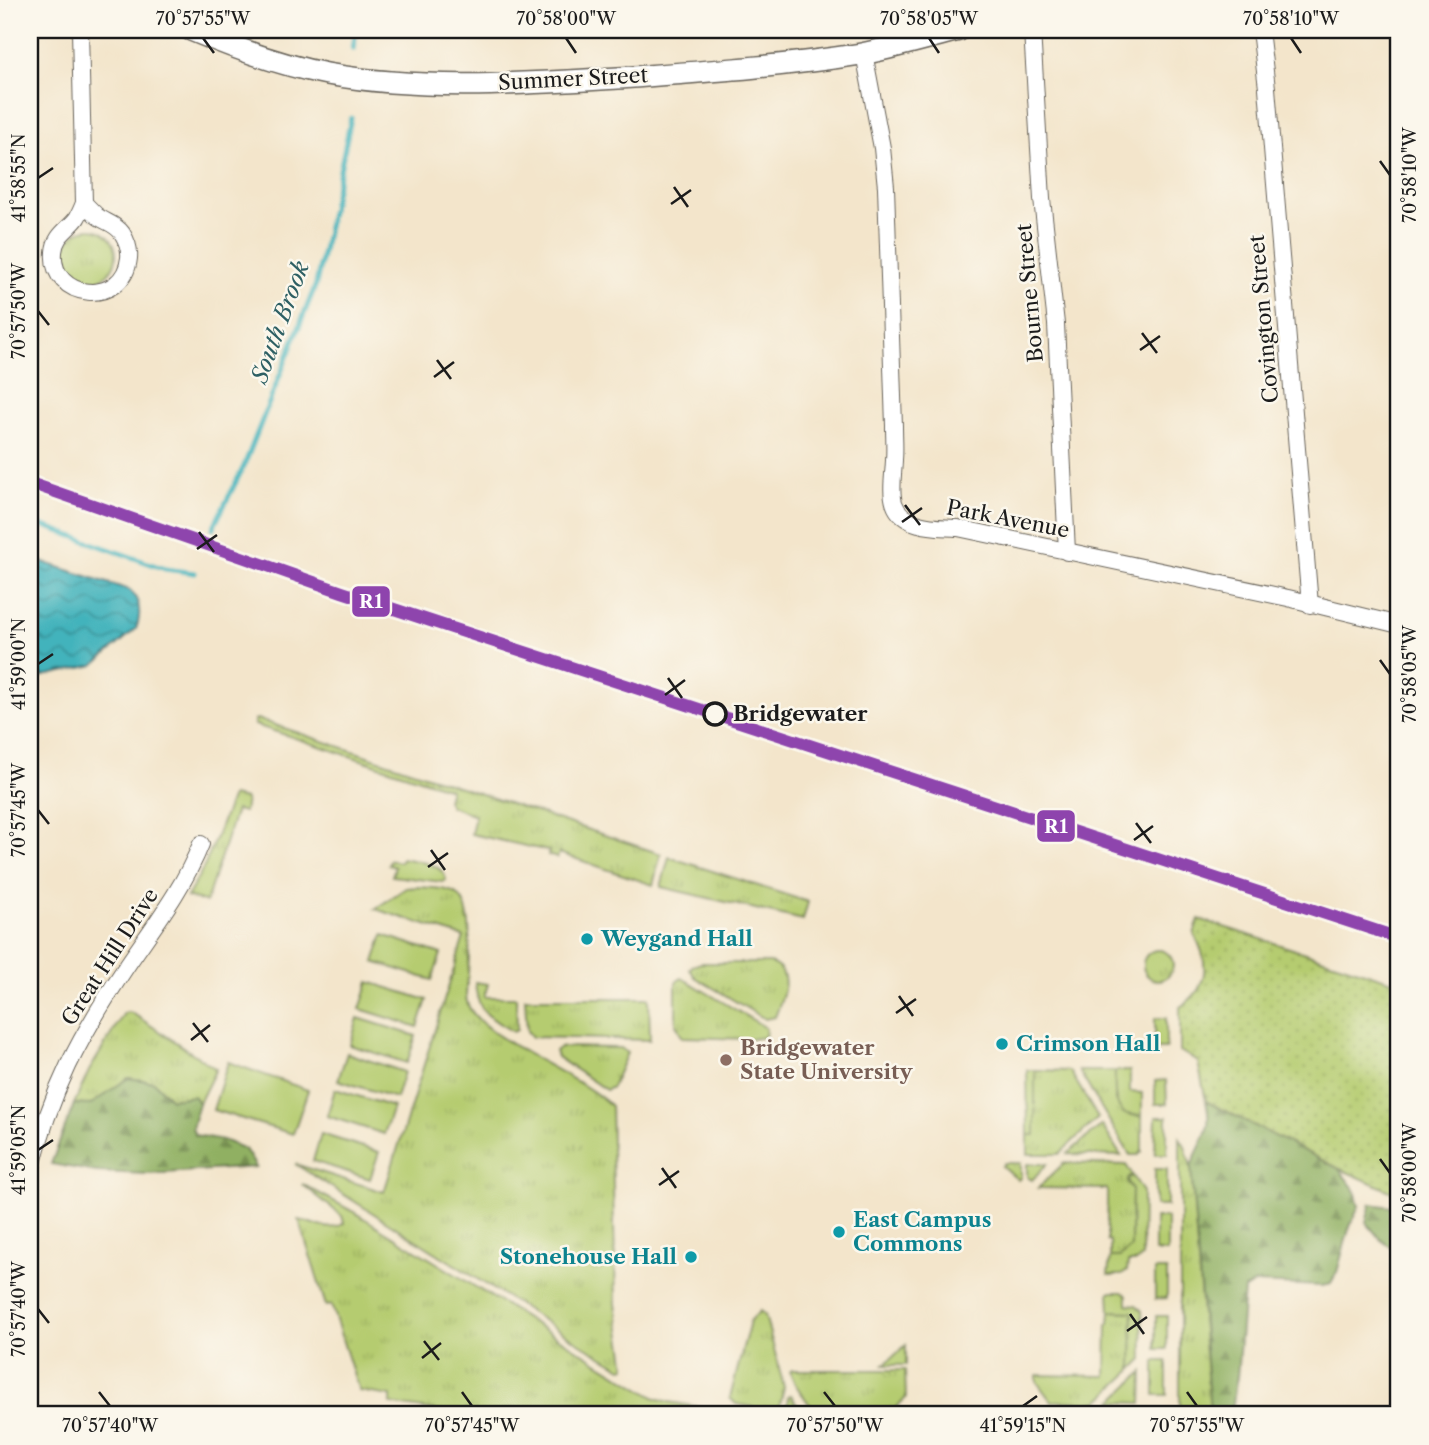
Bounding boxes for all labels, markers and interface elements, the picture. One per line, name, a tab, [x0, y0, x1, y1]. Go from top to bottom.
text: 70°57'55"W	[156, 8, 252, 30]
text: 70°58'00"W	[516, 8, 617, 30]
text: 70°58'05"W	[880, 8, 979, 30]
text: 70°58'10"W	[1243, 8, 1340, 30]
street label: Summer Street	[497, 62, 649, 95]
text: 70°58'10"W	[1399, 126, 1421, 223]
text: 41°58'55"N	[8, 133, 30, 223]
street label: Bourne Street	[1011, 222, 1048, 364]
street label: Covington Street	[1244, 233, 1283, 404]
water label: South Brook	[244, 257, 315, 389]
text: 70°57'50"W	[8, 262, 30, 359]
street label: Park Avenue	[945, 494, 1072, 543]
line badge: R1	[351, 585, 391, 618]
text: R1	[359, 590, 383, 613]
text: 41°59'00"N	[8, 618, 30, 710]
text: 70°58'05"W	[1399, 624, 1421, 723]
place label: Bridgewater	[733, 701, 868, 726]
marker: Bridgewater	[703, 702, 727, 726]
text: 70°57'45"W	[8, 762, 30, 857]
line badge: R1	[1036, 809, 1076, 843]
text: R1	[1044, 815, 1068, 838]
street label: Great Hill Drive	[56, 884, 163, 1030]
place label: Weygand Hall	[600, 926, 753, 951]
marker: Weygand Hall	[579, 931, 595, 947]
place label: Crimson Hall	[1016, 1031, 1160, 1056]
place label: Bridgewater State University	[740, 1035, 913, 1084]
marker: Crimson Hall	[994, 1036, 1010, 1052]
marker: Bridgewater State University	[718, 1052, 734, 1068]
text: 41°59'05"N	[8, 1105, 30, 1195]
text: 70°58'00"W	[1399, 1122, 1421, 1223]
place label: East Campus Commons	[853, 1207, 991, 1256]
marker: East Campus Commons	[831, 1224, 847, 1240]
place label: Stonehouse Hall	[500, 1244, 677, 1269]
marker: Stonehouse Hall	[683, 1249, 699, 1265]
text: 70°57'40"W	[8, 1260, 30, 1357]
text: 70°57'40"W	[62, 1415, 159, 1437]
text: 70°57'45"W	[425, 1415, 520, 1437]
text: 70°57'50"W	[787, 1415, 884, 1437]
text: 41°59'15"N	[980, 1415, 1067, 1437]
text: 70°57'55"W	[1150, 1415, 1246, 1437]

